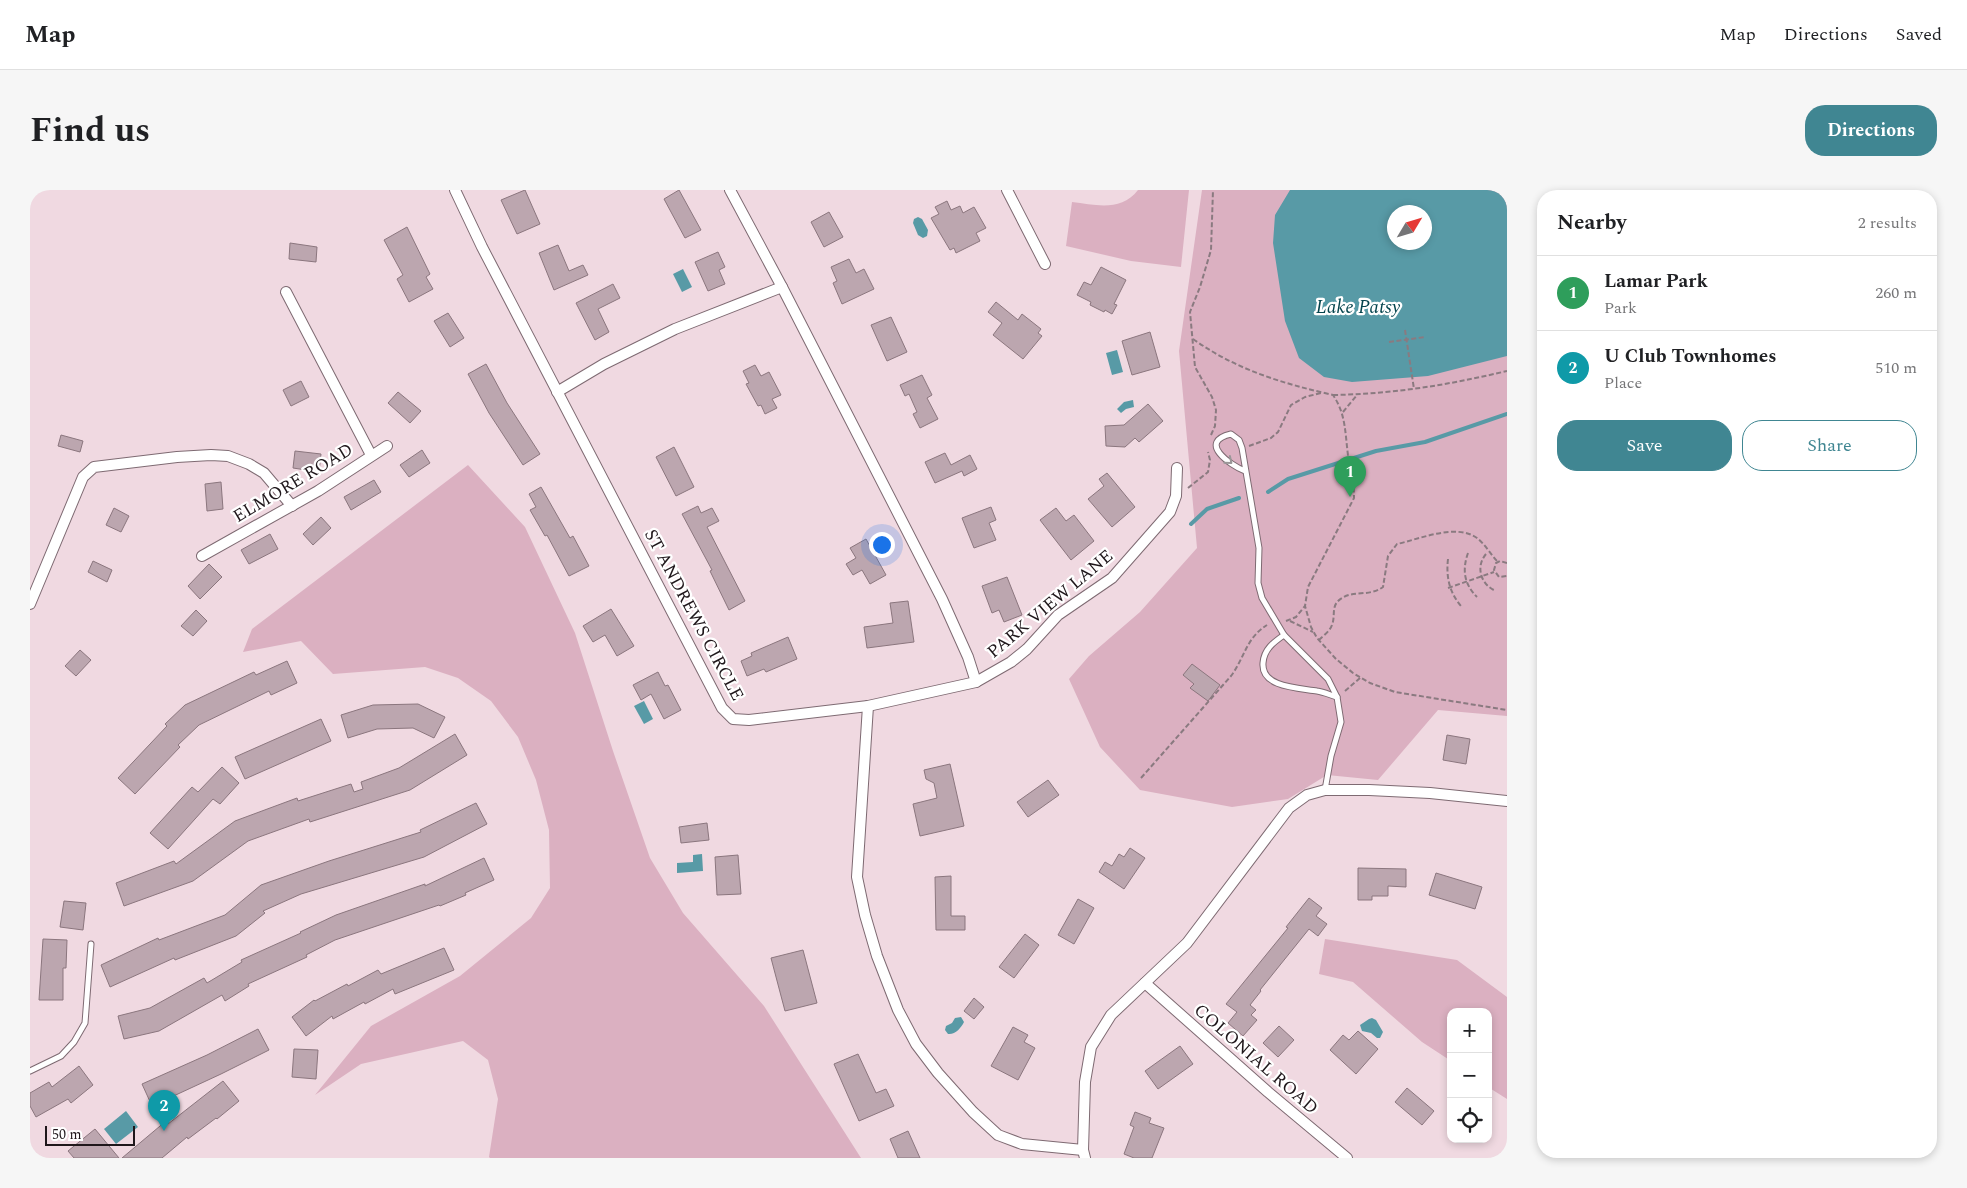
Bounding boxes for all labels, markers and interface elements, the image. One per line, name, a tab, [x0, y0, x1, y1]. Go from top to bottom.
text: Map	[25, 17, 75, 53]
text: Map	[1720, 21, 1756, 48]
text: Directions	[1784, 21, 1868, 48]
text: Saved	[1896, 21, 1942, 48]
text: Find us	[30, 104, 150, 157]
button: Directions	[1805, 105, 1937, 156]
north arrow	[1387, 205, 1432, 250]
text: Nearby	[1557, 207, 1627, 239]
text: 2 results	[1858, 211, 1917, 235]
text: Lamar Park	[1604, 267, 1708, 296]
text: 1	[1569, 281, 1577, 305]
text: 260 m	[1875, 281, 1917, 305]
water label: Lake Patsy	[1316, 293, 1401, 322]
text: Park	[1604, 296, 1637, 320]
text: U Club Townhomes	[1604, 342, 1777, 371]
text: 2	[1569, 356, 1577, 380]
text: 510 m	[1875, 356, 1917, 380]
text: Place	[1604, 371, 1642, 395]
button: Save	[1557, 420, 1732, 471]
button: Share	[1742, 420, 1917, 471]
street label: ELMORE ROAD	[228, 436, 358, 530]
one-way arrow	[1223, 456, 1232, 465]
pin: 1	[1334, 456, 1366, 497]
street label: ST ANDREWS CIRCLE	[637, 524, 751, 706]
your location	[869, 532, 895, 558]
street label: PARK VIEW LANE	[981, 543, 1119, 665]
street label: COLONIAL ROAD	[1188, 997, 1324, 1121]
map controls	[1447, 1008, 1492, 1143]
button: +	[1447, 1008, 1492, 1053]
button: −	[1447, 1053, 1492, 1098]
pin: 2	[148, 1090, 180, 1131]
button: locate	[1447, 1098, 1492, 1143]
scale bar	[45, 1123, 135, 1146]
text: 50 m	[52, 1124, 82, 1145]

